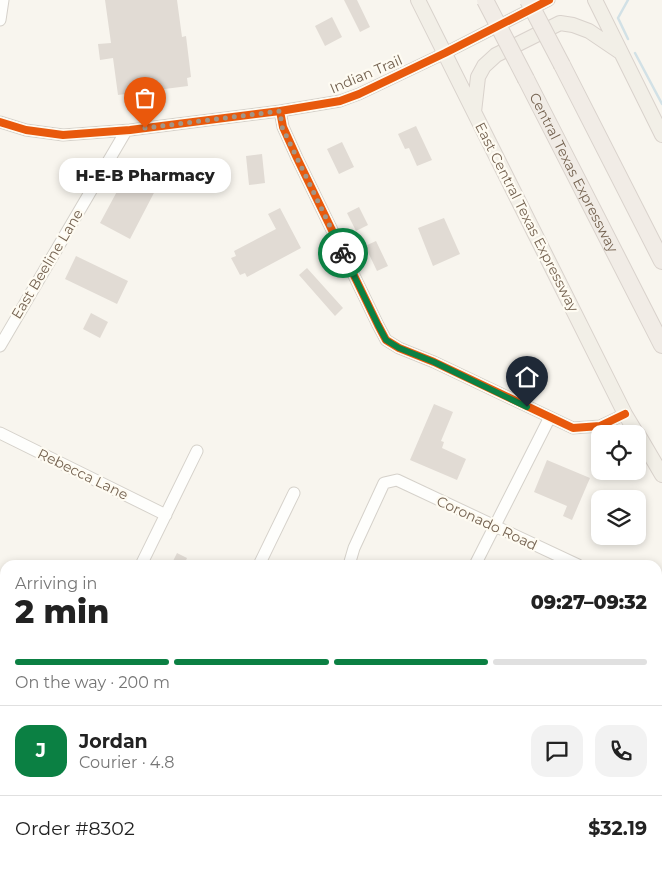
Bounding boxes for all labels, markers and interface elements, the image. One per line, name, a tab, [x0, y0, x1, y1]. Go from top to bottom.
street label: Indian Trail	[327, 51, 405, 97]
pin	[124, 77, 166, 128]
icon: bag	[131, 84, 159, 112]
street label: Central Texas Expressway	[526, 90, 622, 256]
street label: East Central Texas Expressway	[471, 119, 583, 315]
callout: H-E-B Pharmacy	[59, 158, 231, 193]
text: H-E-B Pharmacy	[75, 166, 215, 185]
street label: East Beeline Lane	[7, 206, 87, 322]
courier	[318, 228, 368, 278]
icon: bike	[329, 239, 357, 267]
pin	[506, 356, 548, 407]
icon: home	[513, 363, 541, 391]
map controls	[591, 425, 646, 545]
button: locate	[591, 425, 646, 480]
street label: Rebecca Lane	[35, 444, 131, 504]
button: layers	[591, 490, 646, 545]
street label: Coronado Road	[434, 492, 540, 554]
text: Arriving in	[15, 574, 97, 593]
text: 09:27–09:32	[531, 591, 647, 614]
text: 2 min	[15, 592, 109, 631]
text: On the way · 200 m	[15, 673, 170, 692]
button: chat	[531, 725, 583, 777]
button: phone	[595, 725, 647, 777]
text: Jordan	[79, 730, 148, 753]
text: J	[36, 739, 46, 762]
text: Courier · 4.8	[79, 753, 175, 772]
text: Order #8302	[15, 817, 135, 840]
text: $32.19	[588, 817, 647, 840]

